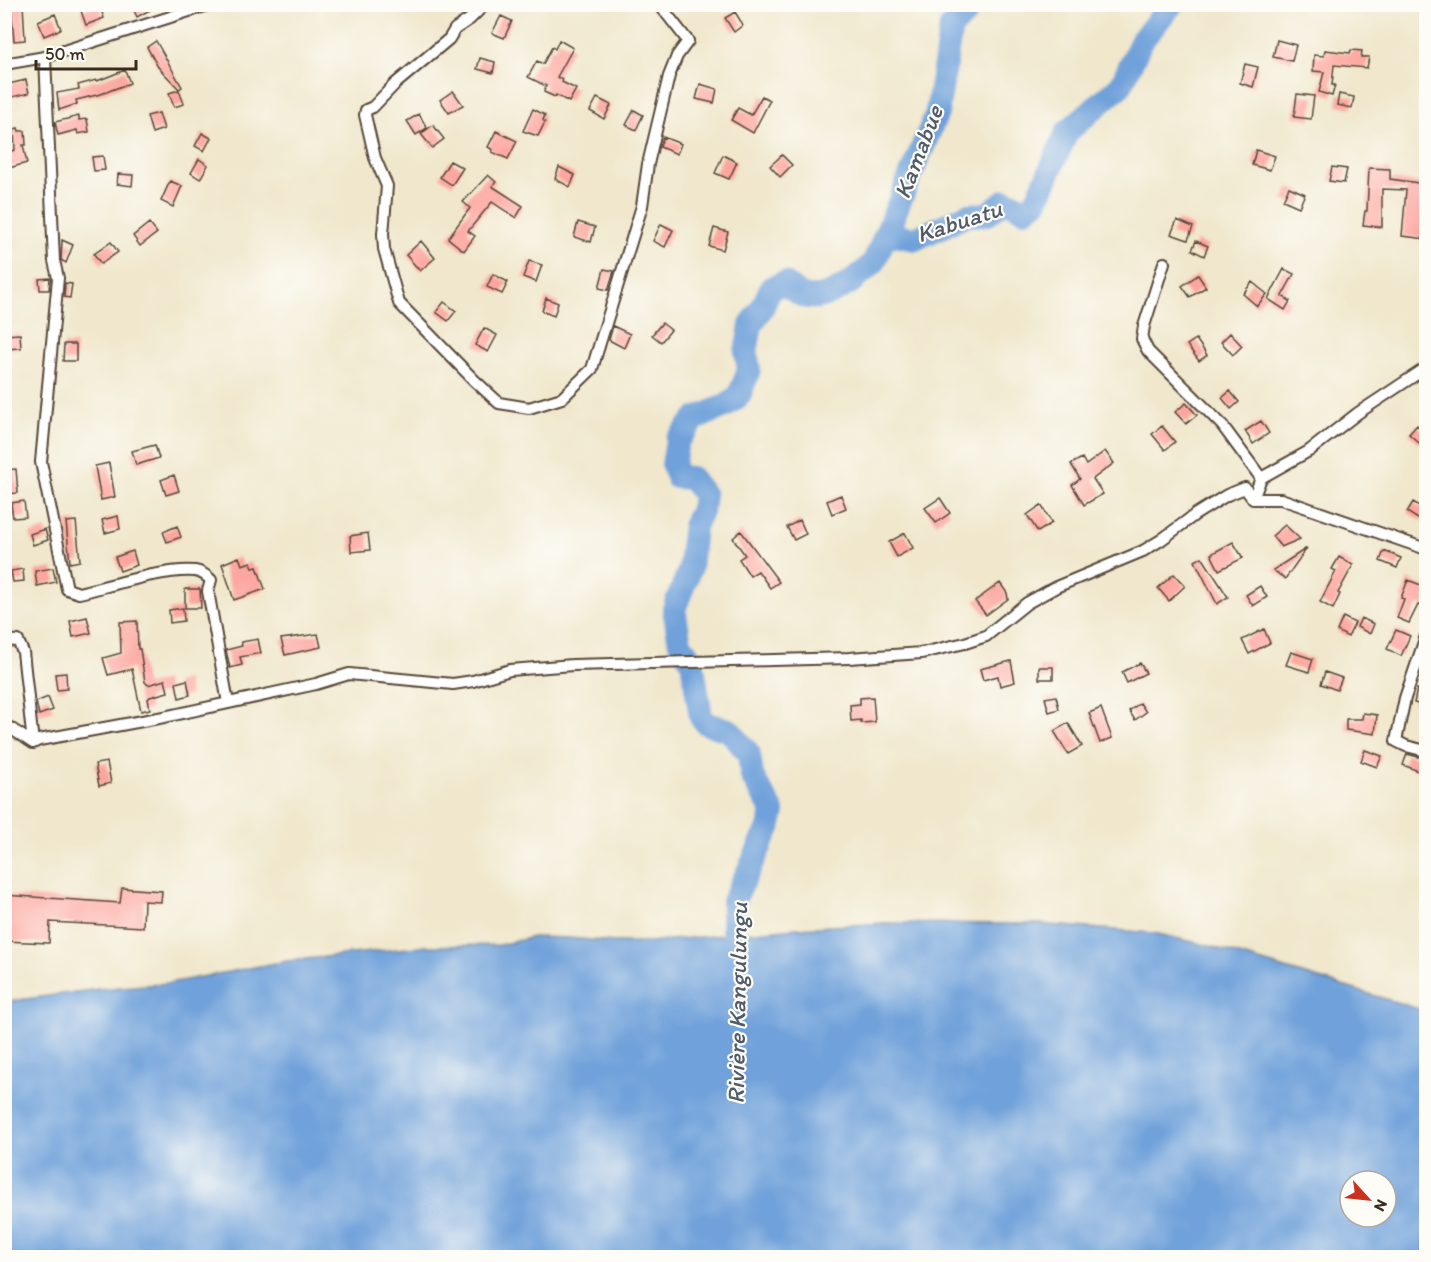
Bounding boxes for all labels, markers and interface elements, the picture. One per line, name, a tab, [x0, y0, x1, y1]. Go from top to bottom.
scale bar	[36, 33, 136, 71]
text: 50 m	[45, 43, 85, 65]
water label: Kamabue	[887, 100, 949, 203]
water label: Kabuatu	[913, 193, 1006, 248]
water label: Rivière Kangulungu	[721, 901, 753, 1104]
north arrow	[1338, 1169, 1398, 1229]
text: N	[1370, 1196, 1392, 1215]

